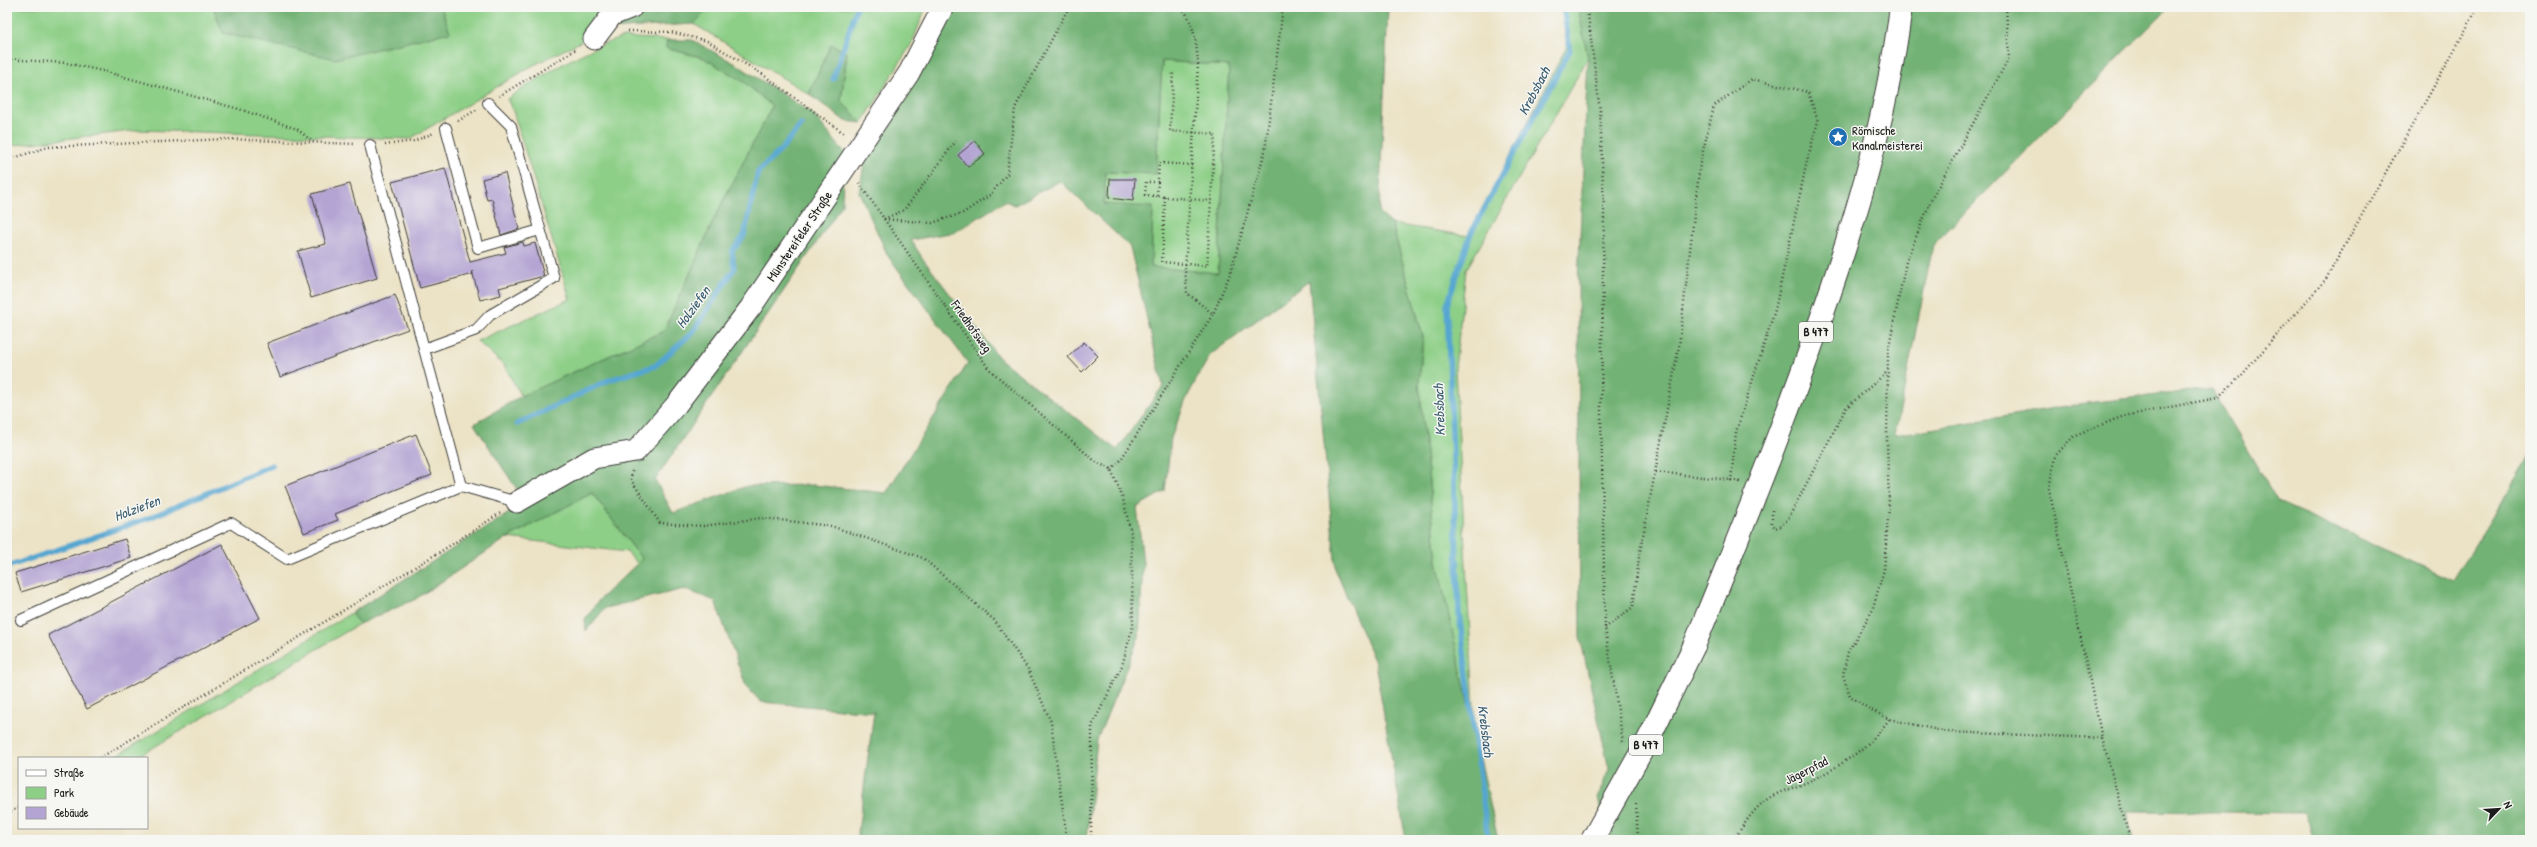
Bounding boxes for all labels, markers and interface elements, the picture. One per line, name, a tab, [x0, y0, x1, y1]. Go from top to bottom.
water label: Krebsbach	[1513, 62, 1555, 118]
place label: Römische Kanalmeisterei	[1852, 121, 1923, 154]
place icon: Römische Kanalmeisterei	[1827, 126, 1849, 148]
street label: Münstereifeler Straße	[762, 187, 836, 285]
water label: Holziefen	[671, 281, 715, 332]
street label: Friedhofsweg	[947, 295, 997, 356]
road number: B 477	[1799, 322, 1833, 342]
water label: Krebsbach	[1428, 383, 1449, 436]
water label: Holziefen	[111, 490, 164, 525]
water label: Krebsbach	[1474, 704, 1499, 759]
road number: B 477	[1629, 735, 1663, 755]
street label: Jägerpfad	[1781, 751, 1831, 789]
legend	[18, 757, 148, 829]
text: Straße	[54, 764, 84, 781]
text: Park	[54, 784, 74, 801]
north arrow	[2479, 789, 2519, 829]
text: N	[2500, 799, 2516, 811]
text: Gebäude	[54, 804, 89, 821]

